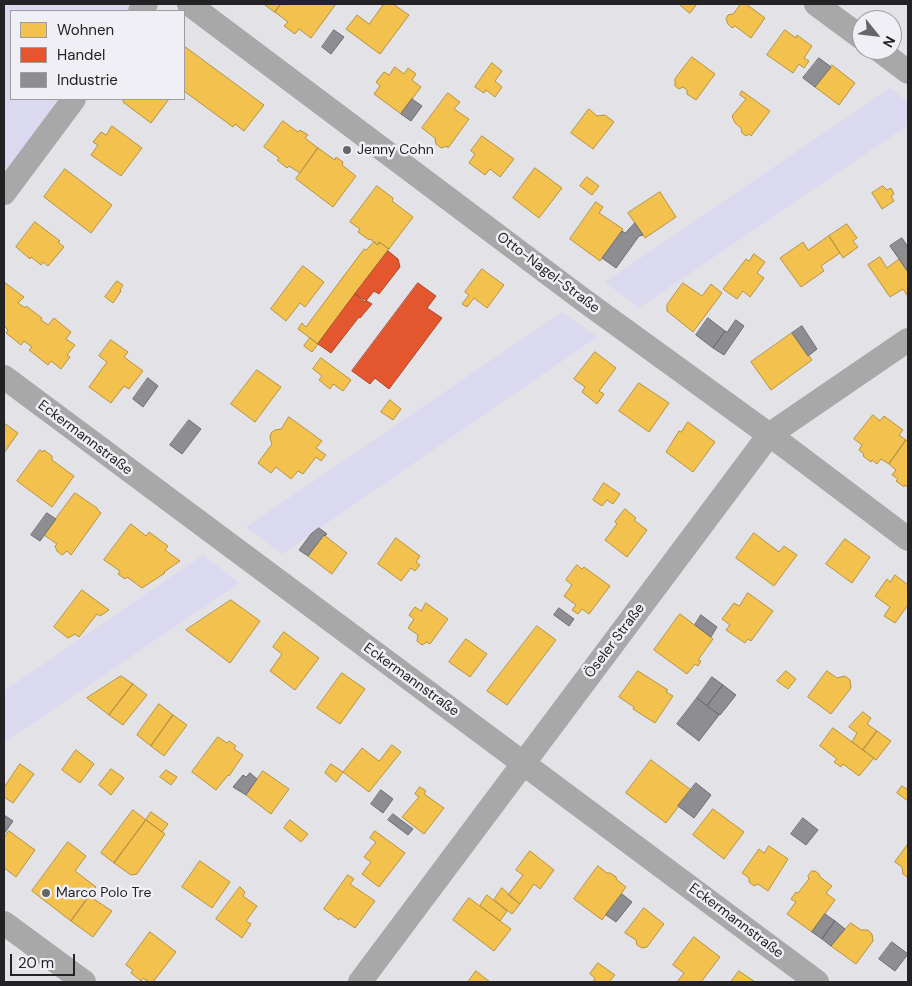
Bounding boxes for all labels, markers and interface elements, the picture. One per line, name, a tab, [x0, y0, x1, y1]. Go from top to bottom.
legend	[10, 10, 185, 100]
north arrow	[852, 10, 902, 60]
text: Wohnen	[57, 20, 114, 40]
text: N	[879, 33, 900, 51]
text: Handel	[57, 45, 105, 65]
text: Industrie	[57, 70, 118, 90]
place label: Jenny Cohn	[357, 142, 434, 158]
marker: Jenny Cohn	[341, 144, 353, 156]
street label: Otto-Nagel-Straße	[493, 229, 603, 317]
street label: Eckermannstraße	[35, 397, 135, 479]
street label: Öseler Straße	[581, 600, 649, 682]
street label: Eckermannstraße	[360, 640, 462, 720]
street label: Eckermannstraße	[686, 880, 786, 962]
place label: Marco Polo Tre	[56, 885, 151, 901]
marker: Marco Polo Tre	[40, 887, 52, 899]
scale bar	[12, 944, 78, 976]
text: 20 m	[18, 953, 54, 973]

